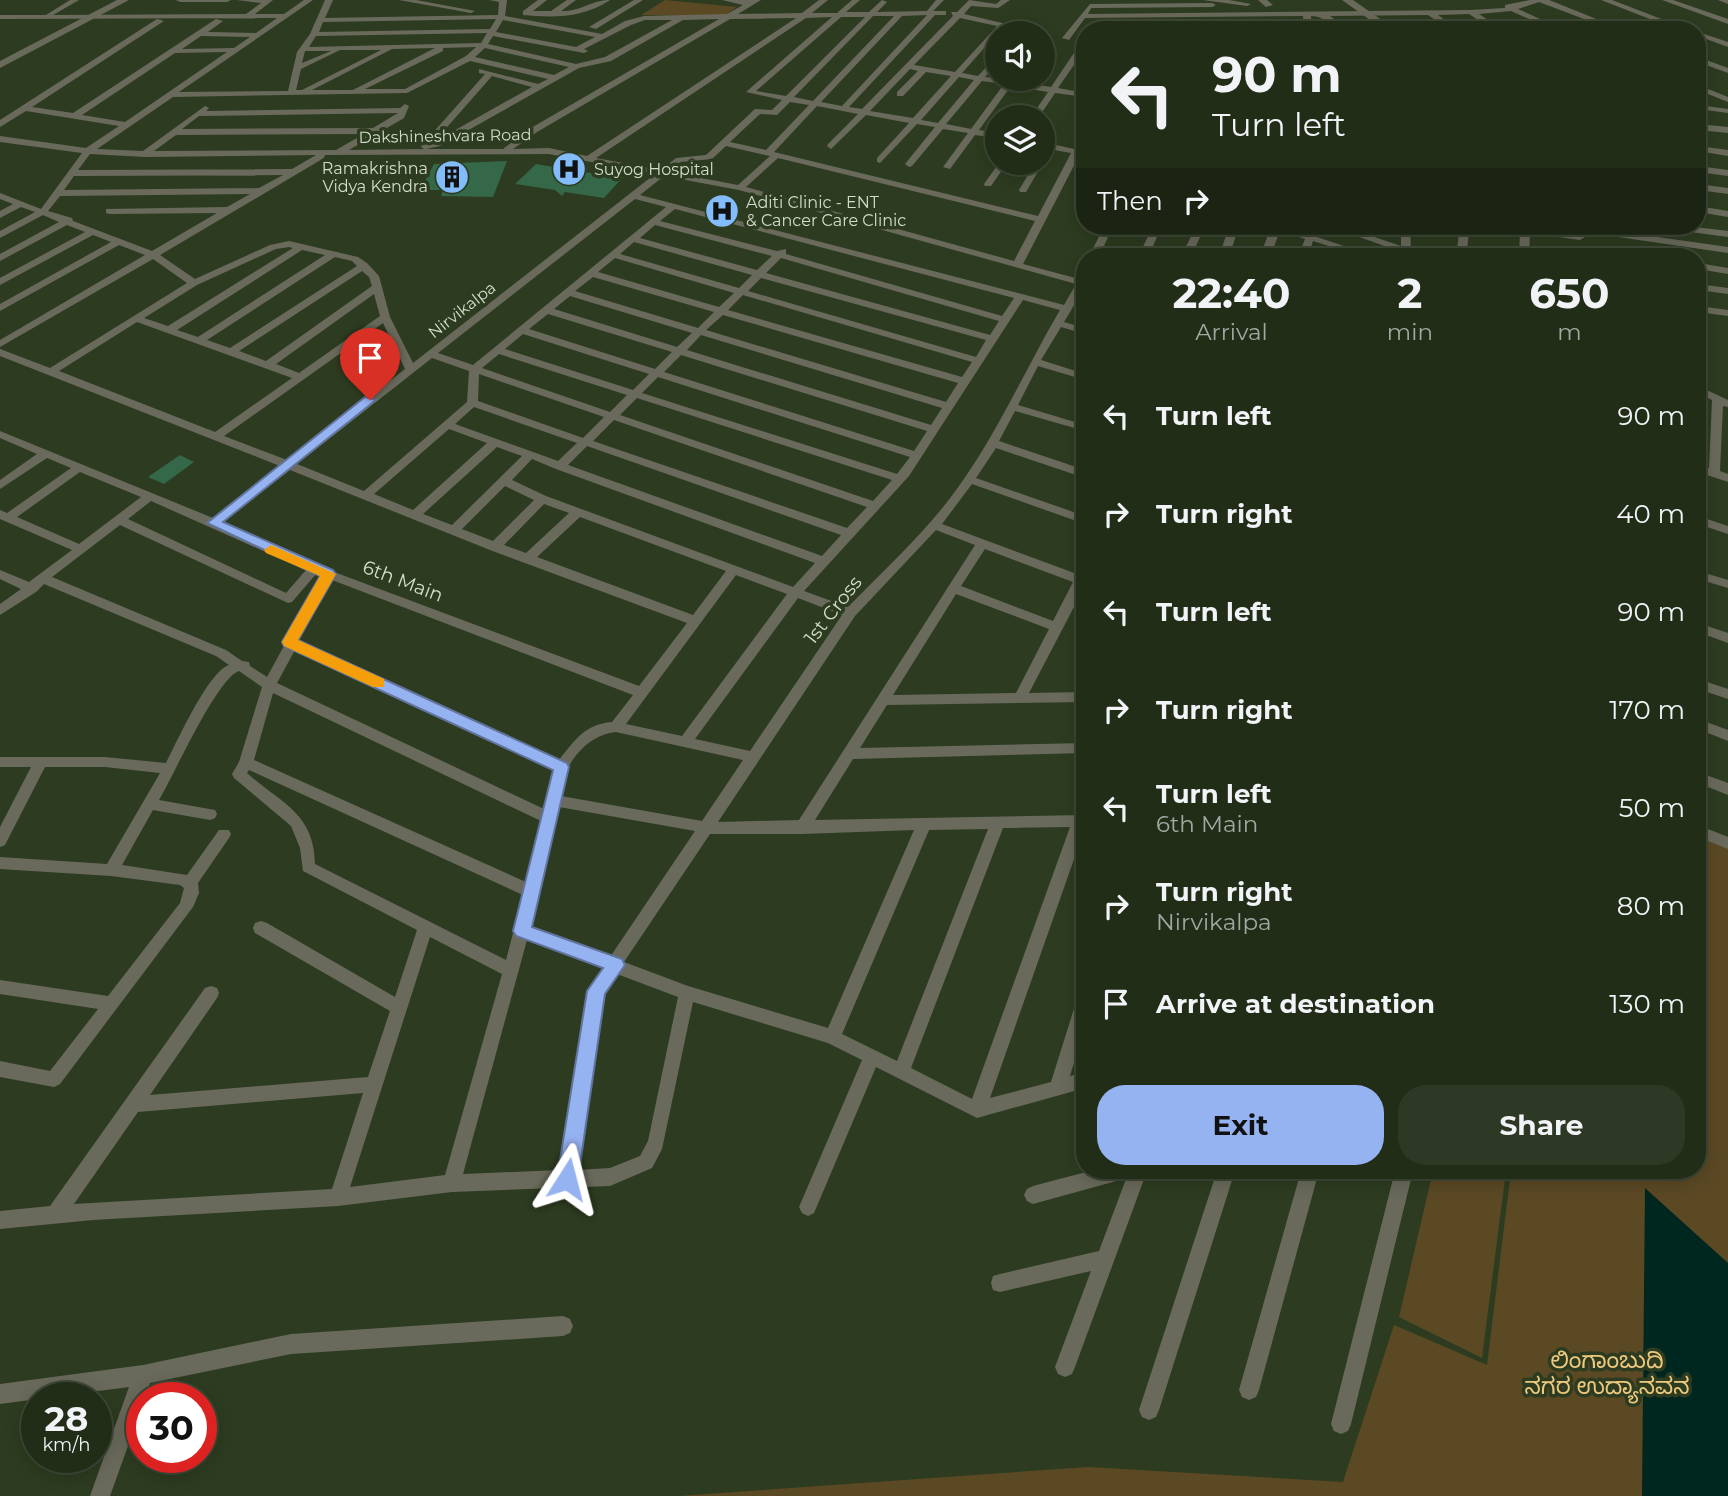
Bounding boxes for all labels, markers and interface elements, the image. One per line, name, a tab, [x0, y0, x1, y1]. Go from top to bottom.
map controls	[985, 21, 1055, 175]
button: sound	[985, 21, 1055, 91]
text: 90 m	[1212, 45, 1342, 104]
icon: left	[1097, 49, 1188, 140]
button: layers	[985, 105, 1055, 175]
text: Turn left	[1212, 105, 1346, 144]
street label: Dakshineshvara Road	[358, 125, 532, 147]
hospital icon: Suyog Hospital	[550, 150, 588, 188]
building icon: Ramakrishna Vidya Kendra	[433, 158, 471, 196]
place label: Ramakrishna Vidya Kendra	[322, 159, 428, 196]
place label: Suyog Hospital	[594, 160, 714, 179]
icon: right	[1177, 182, 1215, 220]
text: Then	[1097, 185, 1163, 217]
hospital icon: Aditi Clinic - ENT & Cancer Care Clinic	[703, 192, 741, 230]
place label: Aditi Clinic - ENT & Cancer Care Clinic	[746, 193, 906, 230]
text: 22:40	[1172, 267, 1290, 319]
text: 2	[1397, 267, 1422, 319]
text: 650	[1529, 267, 1610, 319]
street label: Nirvikalpa	[424, 278, 500, 342]
text: Arrival	[1195, 318, 1268, 346]
text: min	[1387, 318, 1433, 346]
text: m	[1557, 318, 1582, 346]
pin	[340, 328, 400, 400]
icon: arrive	[351, 339, 389, 377]
icon: left	[1097, 397, 1135, 435]
text: Turn left	[1156, 400, 1272, 432]
text: 90 m	[1618, 400, 1685, 432]
icon: right	[1097, 495, 1135, 533]
text: Turn right	[1156, 498, 1292, 530]
text: 40 m	[1616, 498, 1685, 530]
street label: 6th Main	[359, 555, 447, 607]
street label: 1st Cross	[799, 571, 867, 649]
icon: left	[1097, 593, 1135, 631]
text: Turn left	[1156, 596, 1272, 628]
text: 90 m	[1618, 596, 1685, 628]
icon: right	[1097, 691, 1135, 729]
text: Turn right	[1156, 694, 1292, 726]
text: 170 m	[1609, 694, 1685, 726]
text: Turn left	[1156, 778, 1272, 810]
icon: left	[1097, 789, 1135, 827]
text: 50 m	[1619, 792, 1685, 824]
text: 6th Main	[1156, 810, 1258, 838]
text: Turn right	[1156, 876, 1292, 908]
icon: right	[1097, 887, 1135, 925]
text: 80 m	[1617, 890, 1685, 922]
text: Nirvikalpa	[1156, 908, 1271, 936]
icon: arrive	[1097, 985, 1135, 1023]
text: Arrive at destination	[1156, 988, 1435, 1020]
text: 130 m	[1609, 988, 1685, 1020]
button: Exit	[1097, 1085, 1384, 1165]
button: Share	[1398, 1085, 1685, 1165]
position arrow	[530, 1142, 604, 1216]
park label: ಲಿಂಗಾಂಬುದಿ ನಗರ ಉದ್ಯಾನವನ	[1524, 1346, 1690, 1404]
speed limit sign: 30	[126, 1382, 217, 1473]
text: 28	[45, 1397, 88, 1440]
text: km/h	[42, 1434, 91, 1456]

